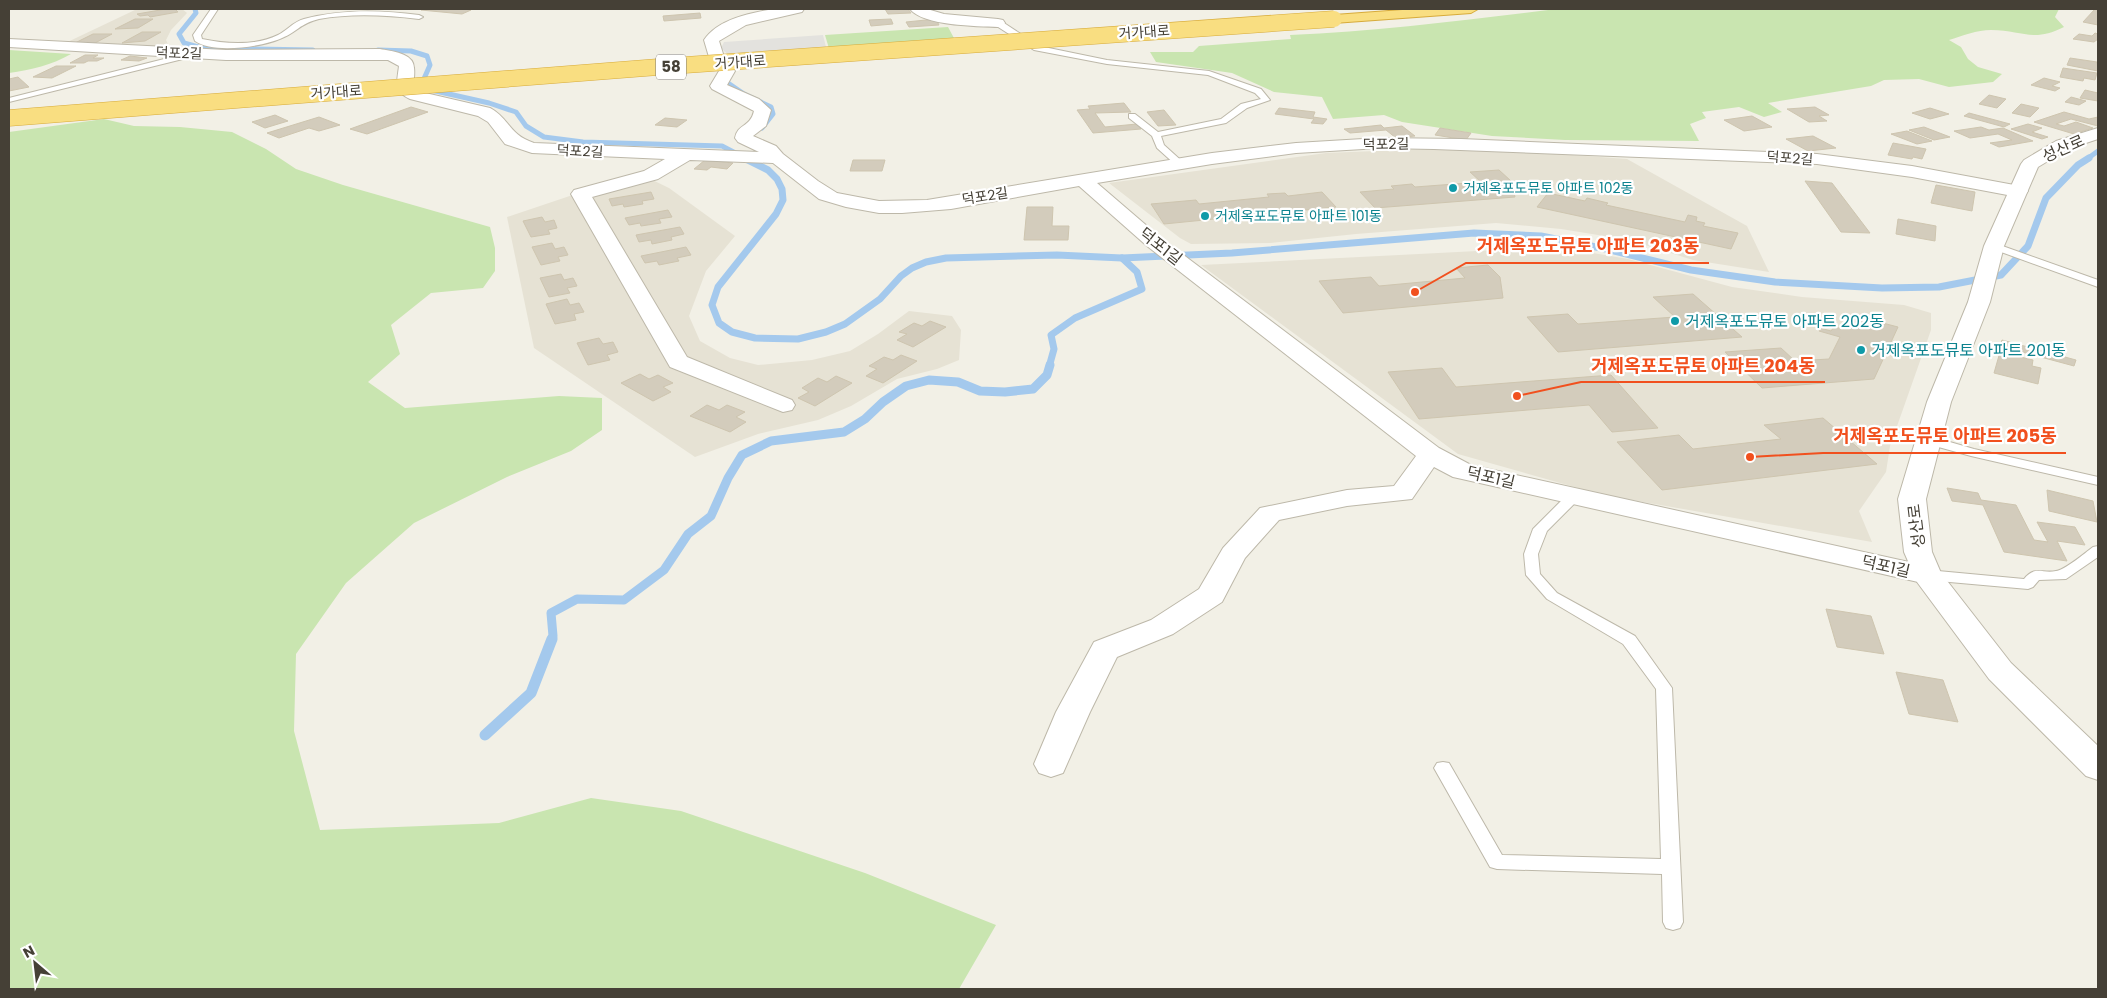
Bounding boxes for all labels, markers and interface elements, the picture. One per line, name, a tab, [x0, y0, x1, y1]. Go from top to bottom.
street label: 거가대로	[1118, 20, 1171, 44]
street label: 덕포2길	[155, 42, 203, 64]
street label: 거가대로	[714, 50, 767, 74]
road number: 58	[656, 54, 686, 80]
street label: 거가대로	[310, 80, 363, 104]
street label: 성산로	[2038, 129, 2088, 168]
street label: 덕포2길	[1362, 134, 1410, 154]
street label: 덕포2길	[556, 140, 604, 162]
street label: 덕포2길	[1766, 146, 1814, 170]
place label: 거제옥포도뮤토 아파트 102동	[1463, 178, 1634, 198]
street label: 덕포2길	[960, 182, 1010, 210]
marker: 거제옥포도뮤토 아파트 102동	[1447, 182, 1459, 194]
place label: 거제옥포도뮤토 아파트 101동	[1215, 206, 1382, 226]
marker: 거제옥포도뮤토 아파트 101동	[1199, 210, 1211, 222]
street label: 덕포1길	[1134, 222, 1187, 271]
callout: 거제옥포도뮤토 아파트 203동	[1466, 230, 1709, 263]
text: 거제옥포도뮤토 아파트 203동	[1477, 233, 1699, 258]
place label: 거제옥포도뮤토 아파트 202동	[1685, 310, 1884, 333]
marker: 거제옥포도뮤토 아파트 202동	[1669, 315, 1681, 327]
place label: 거제옥포도뮤토 아파트 201동	[1871, 339, 2066, 362]
marker: 거제옥포도뮤토 아파트 201동	[1855, 344, 1867, 356]
callout: 거제옥포도뮤토 아파트 204동	[1581, 349, 1825, 382]
text: 거제옥포도뮤토 아파트 204동	[1591, 353, 1815, 378]
callout: 거제옥포도뮤토 아파트 205동	[1823, 420, 2066, 453]
text: 거제옥포도뮤토 아파트 205동	[1833, 423, 2057, 448]
street label: 덕포1길	[1464, 461, 1517, 494]
street label: 성산로	[1902, 502, 1931, 549]
street label: 덕포1길	[1859, 550, 1912, 583]
north arrow	[10, 938, 60, 988]
text: N	[20, 940, 38, 963]

